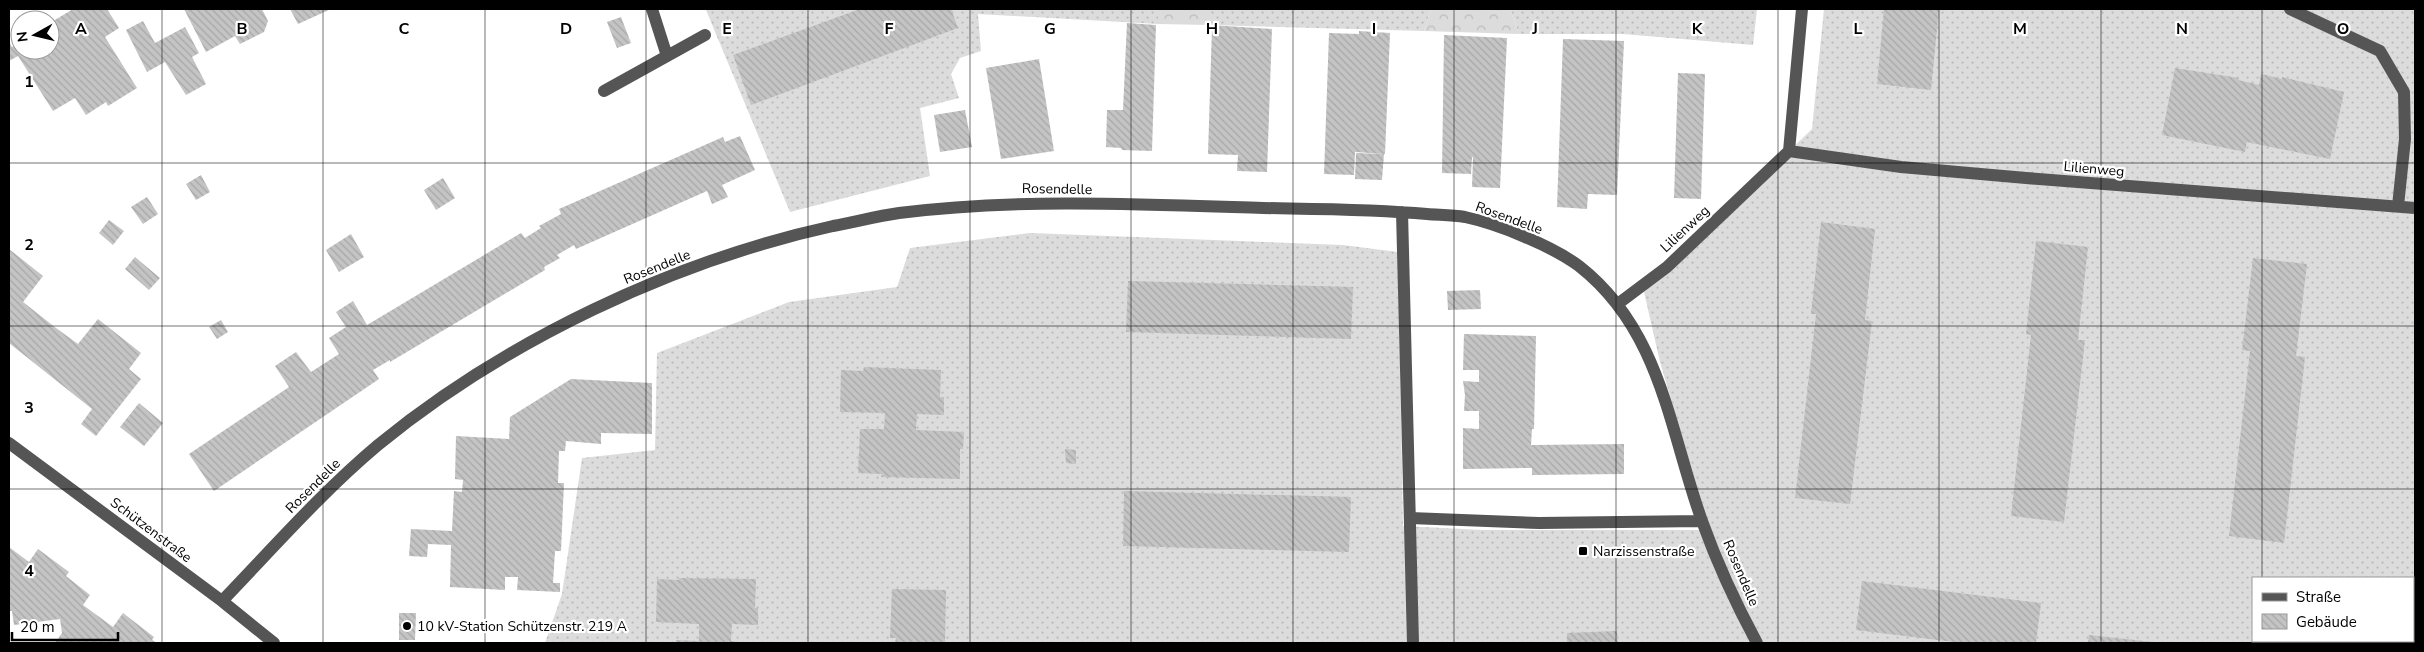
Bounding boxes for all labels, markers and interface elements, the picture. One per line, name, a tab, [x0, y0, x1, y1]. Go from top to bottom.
north arrow	[10, 10, 60, 60]
text: A	[75, 18, 87, 40]
text: B	[236, 18, 248, 40]
text: C	[399, 18, 410, 40]
text: D	[560, 18, 572, 40]
text: E	[722, 18, 732, 40]
text: F	[885, 18, 894, 40]
text: G	[1044, 18, 1056, 40]
text: H	[1206, 18, 1218, 40]
text: I	[1372, 18, 1376, 40]
text: J	[1531, 18, 1538, 40]
text: K	[1692, 18, 1704, 40]
text: L	[1854, 18, 1863, 40]
text: M	[2013, 18, 2027, 40]
text: N	[2176, 18, 2188, 40]
text: O	[2337, 18, 2349, 40]
text: N	[12, 30, 33, 43]
text: 1	[24, 71, 34, 93]
street label: Lilienweg	[2063, 157, 2125, 181]
street label: Rosendelle	[1022, 179, 1092, 199]
street label: Rosendelle	[1473, 197, 1545, 239]
street label: Lilienweg	[1656, 201, 1714, 257]
text: 2	[24, 234, 34, 256]
street label: Rosendelle	[621, 245, 693, 289]
text: 3	[24, 397, 34, 419]
street label: Rosendelle	[281, 454, 345, 518]
street label: Schützenstraße	[106, 493, 196, 567]
street label: Rosendelle	[1719, 537, 1763, 609]
place label: Narzissenstraße	[1593, 542, 1694, 561]
marker: Narzissenstraße	[1577, 545, 1589, 557]
text: 4	[24, 560, 34, 582]
legend	[2252, 577, 2414, 642]
text: Straße	[2296, 587, 2341, 607]
scale bar	[12, 610, 119, 642]
text: Gebäude	[2296, 612, 2357, 632]
text: 20 m	[20, 617, 55, 637]
place label: 10 kV-Station Schützenstr. 219 A	[417, 617, 627, 636]
marker: 10 kV-Station Schützenstr. 219 A	[401, 620, 413, 632]

